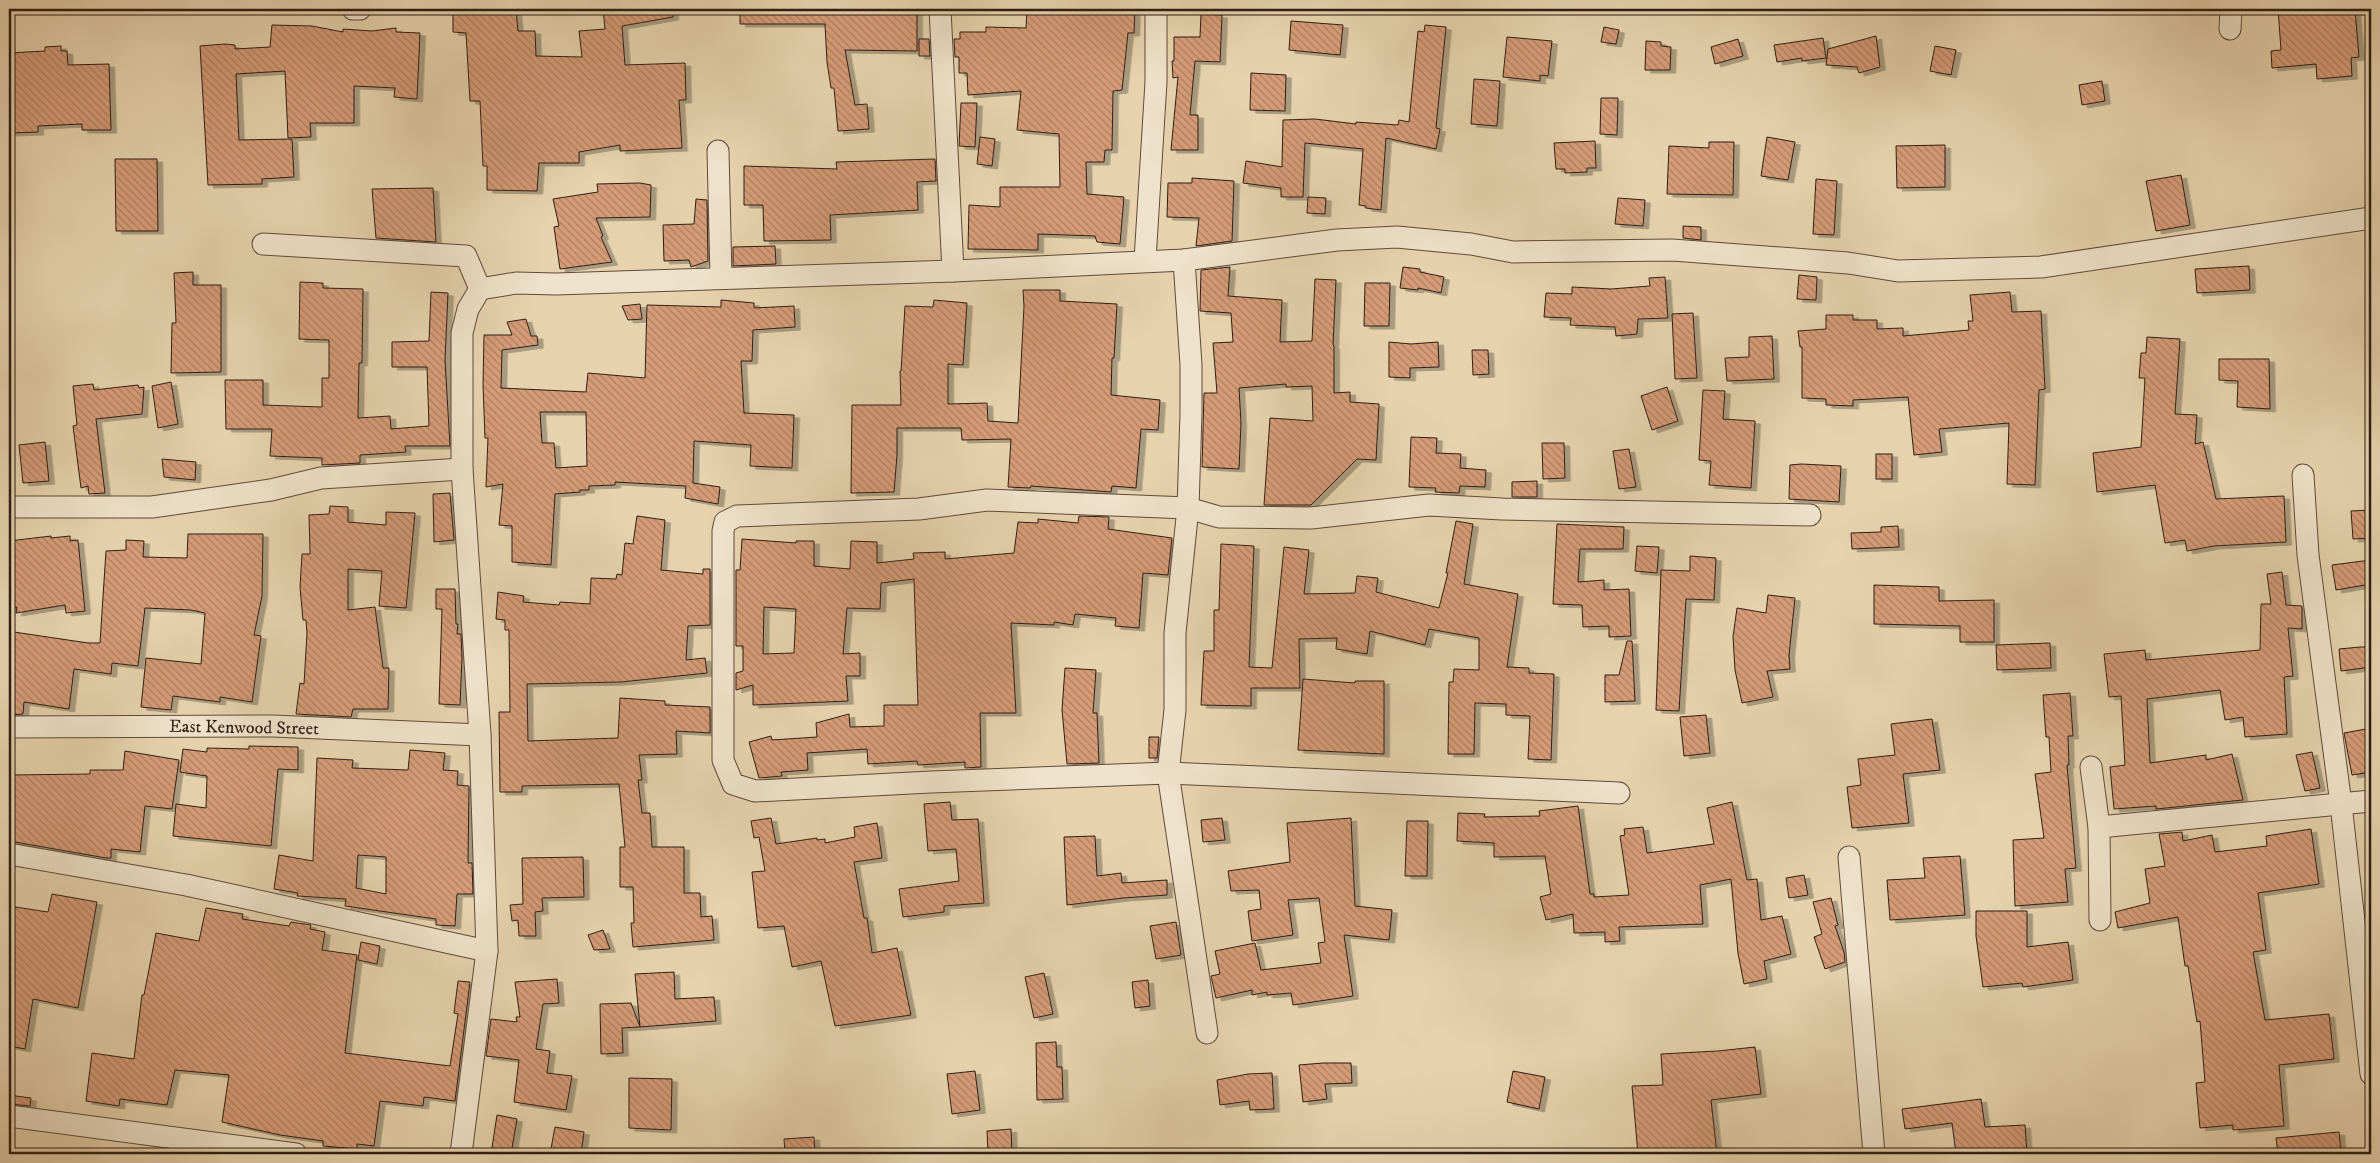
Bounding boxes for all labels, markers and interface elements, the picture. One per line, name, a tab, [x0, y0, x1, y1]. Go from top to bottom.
street label: East Kenwood Street	[169, 716, 319, 740]

